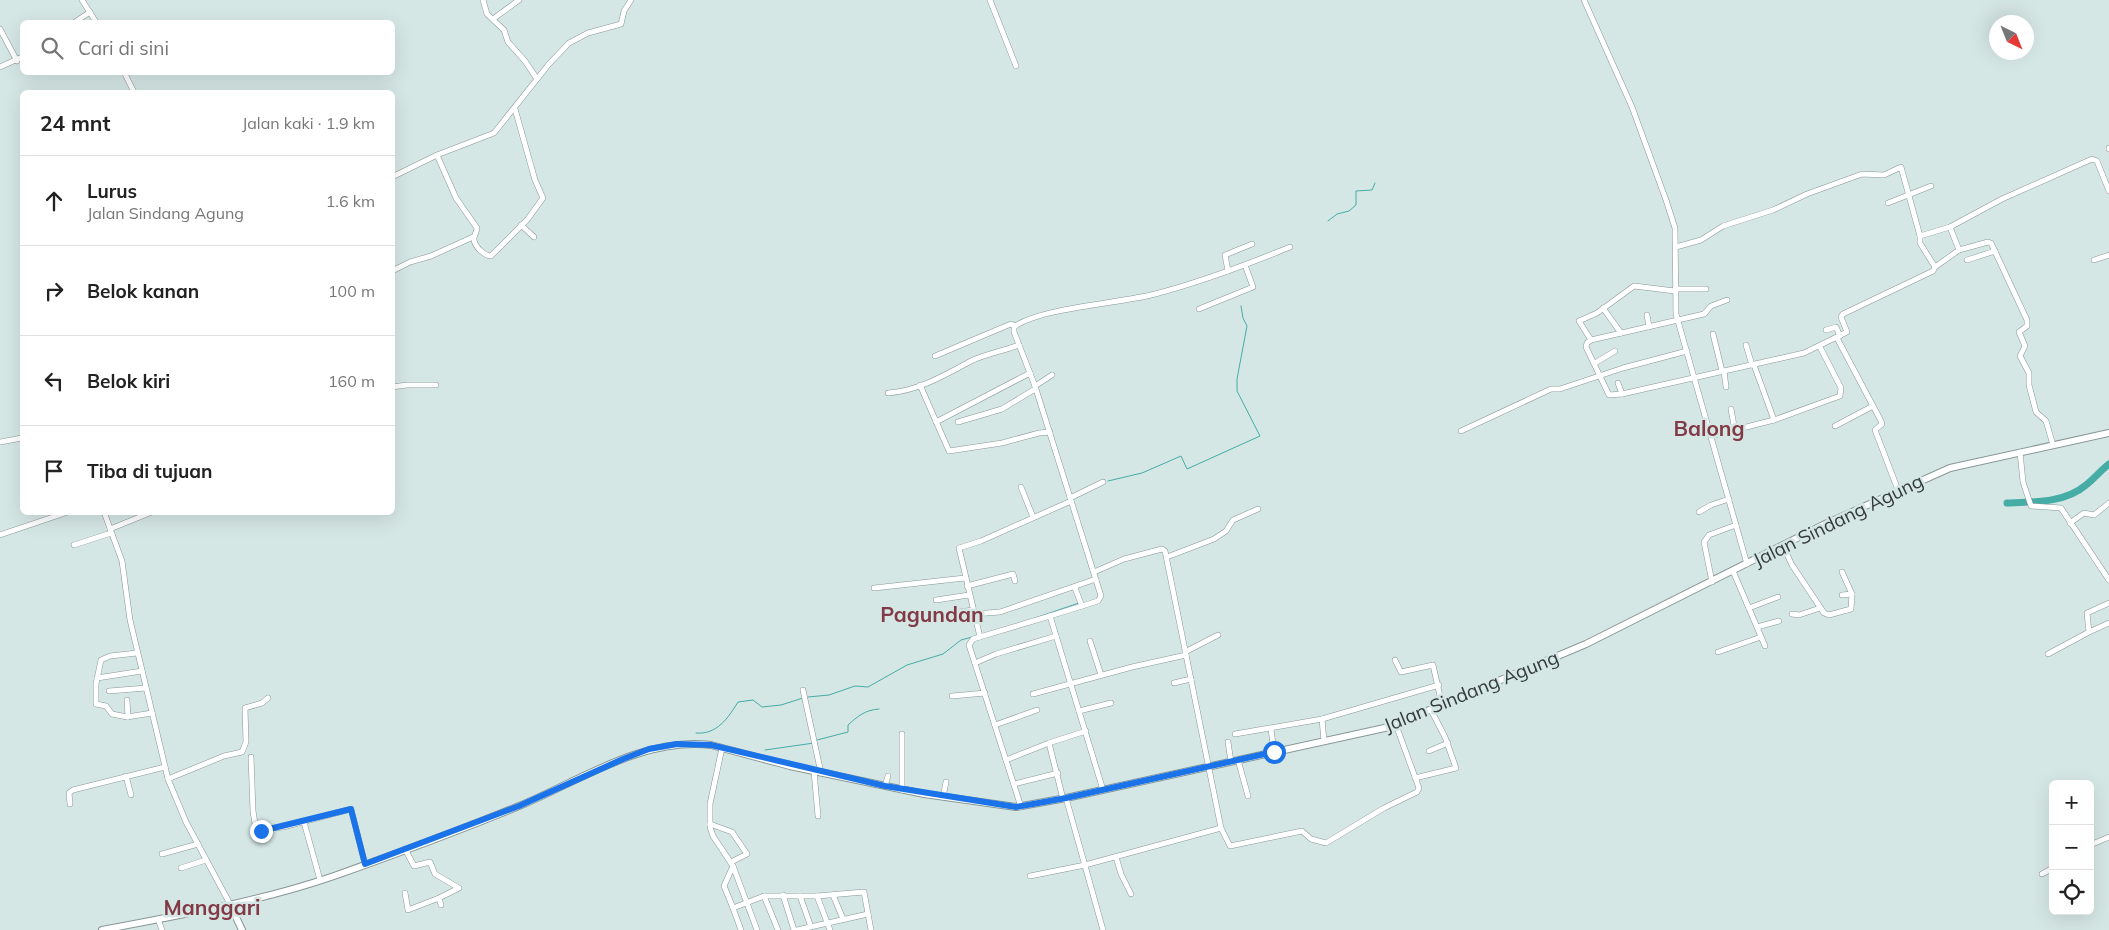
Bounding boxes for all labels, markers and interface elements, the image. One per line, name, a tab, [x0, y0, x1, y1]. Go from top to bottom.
north arrow	[1989, 15, 2034, 60]
search box	[20, 20, 395, 75]
icon: search	[38, 34, 66, 62]
text: Cari di sini	[78, 36, 169, 60]
text: 24 mnt	[40, 110, 110, 136]
text: Jalan kaki · 1.9 km	[242, 113, 375, 133]
text: Lurus	[87, 179, 137, 203]
icon: ahead	[40, 187, 68, 215]
text: 1.6 km	[326, 191, 375, 211]
text: Jalan Sindang Agung	[87, 203, 244, 223]
icon: right	[40, 277, 68, 305]
text: Belok kanan	[87, 279, 199, 303]
text: 100 m	[328, 281, 375, 301]
icon: left	[40, 367, 68, 395]
text: Belok kiri	[87, 369, 170, 393]
text: 160 m	[328, 371, 375, 391]
district label: Balong	[1673, 415, 1745, 441]
icon: arrive	[40, 457, 68, 485]
text: Tiba di tujuan	[87, 459, 212, 483]
street label: Jalan Sindang Agung	[1749, 468, 1927, 572]
district label: Pagundan	[880, 601, 984, 627]
street label: Jalan Sindang Agung	[1380, 645, 1562, 737]
route start	[1263, 741, 1286, 764]
map controls	[2049, 780, 2094, 915]
button: +	[2049, 780, 2094, 825]
route end	[250, 820, 273, 843]
button: −	[2049, 825, 2094, 870]
button: locate	[2049, 870, 2094, 915]
district label: Manggari	[164, 894, 260, 920]

